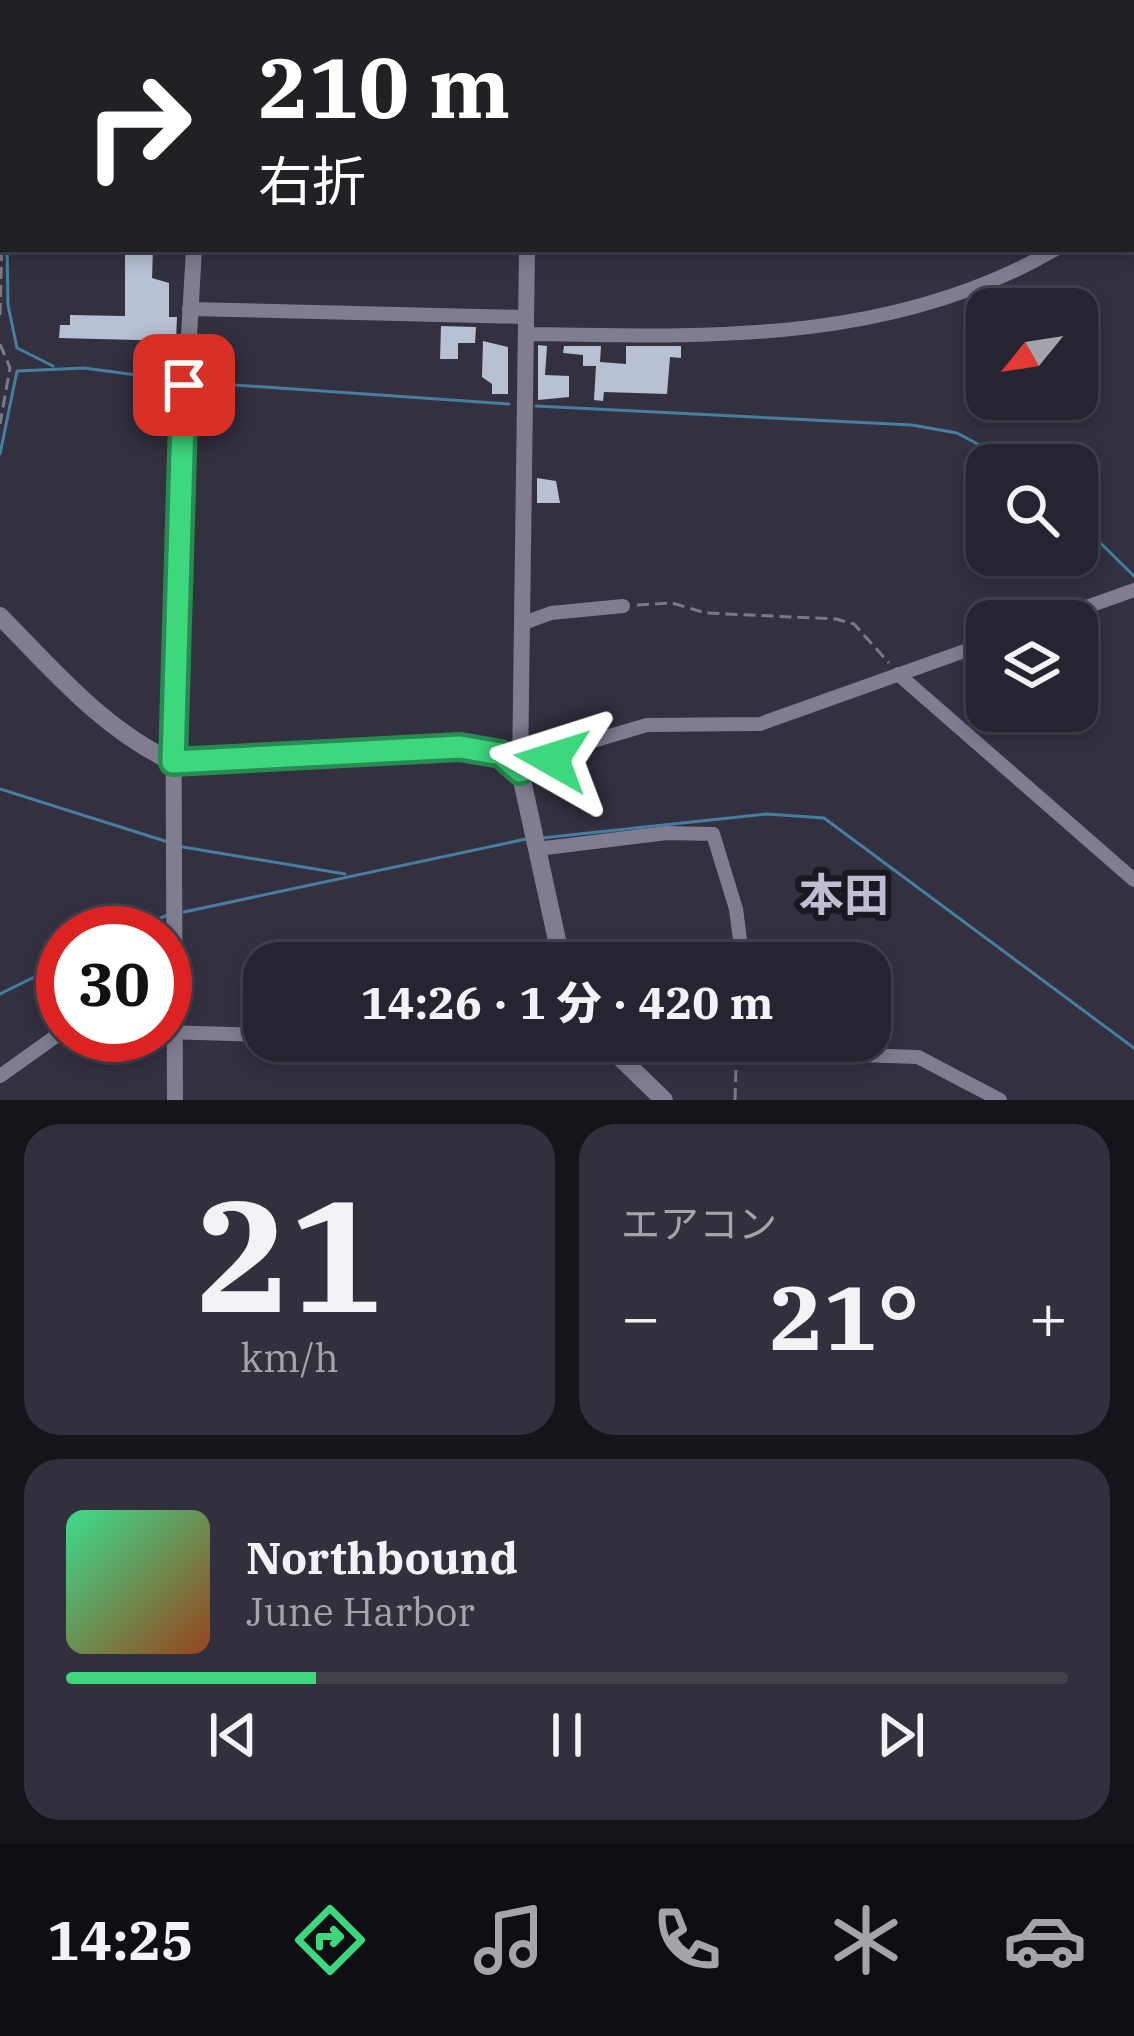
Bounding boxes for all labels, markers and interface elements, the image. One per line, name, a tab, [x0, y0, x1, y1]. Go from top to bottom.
text: 210 m	[258, 32, 510, 141]
icon: right	[60, 48, 216, 204]
text: 右折	[258, 146, 366, 216]
north arrow	[966, 288, 1098, 420]
map controls	[966, 288, 1098, 732]
pin	[133, 334, 235, 436]
icon: arrive	[151, 352, 217, 418]
button: search	[966, 444, 1098, 576]
button: layers	[966, 600, 1098, 732]
position arrow	[489, 696, 615, 822]
district label: 本田	[799, 865, 889, 923]
speed limit sign: 30	[36, 906, 192, 1062]
text: 14:26 · 1 分 · 420 m	[360, 973, 774, 1031]
text: 21	[196, 1152, 383, 1355]
text: エアコン	[621, 1198, 777, 1249]
text: 21°	[769, 1258, 920, 1375]
text: −	[621, 1273, 661, 1359]
text: +	[1028, 1273, 1068, 1359]
text: km/h	[240, 1332, 339, 1383]
text: Northbound	[246, 1528, 518, 1586]
text: June Harbor	[246, 1586, 475, 1637]
icon: previous	[200, 1702, 266, 1768]
icon: pause	[534, 1702, 600, 1768]
icon: next	[868, 1702, 934, 1768]
icon: directions	[288, 1898, 372, 1982]
icon: music	[467, 1898, 551, 1982]
icon: phone	[645, 1898, 729, 1982]
icon: climate	[824, 1898, 908, 1982]
icon: car	[1003, 1898, 1087, 1982]
text: 14:25	[47, 1905, 193, 1975]

